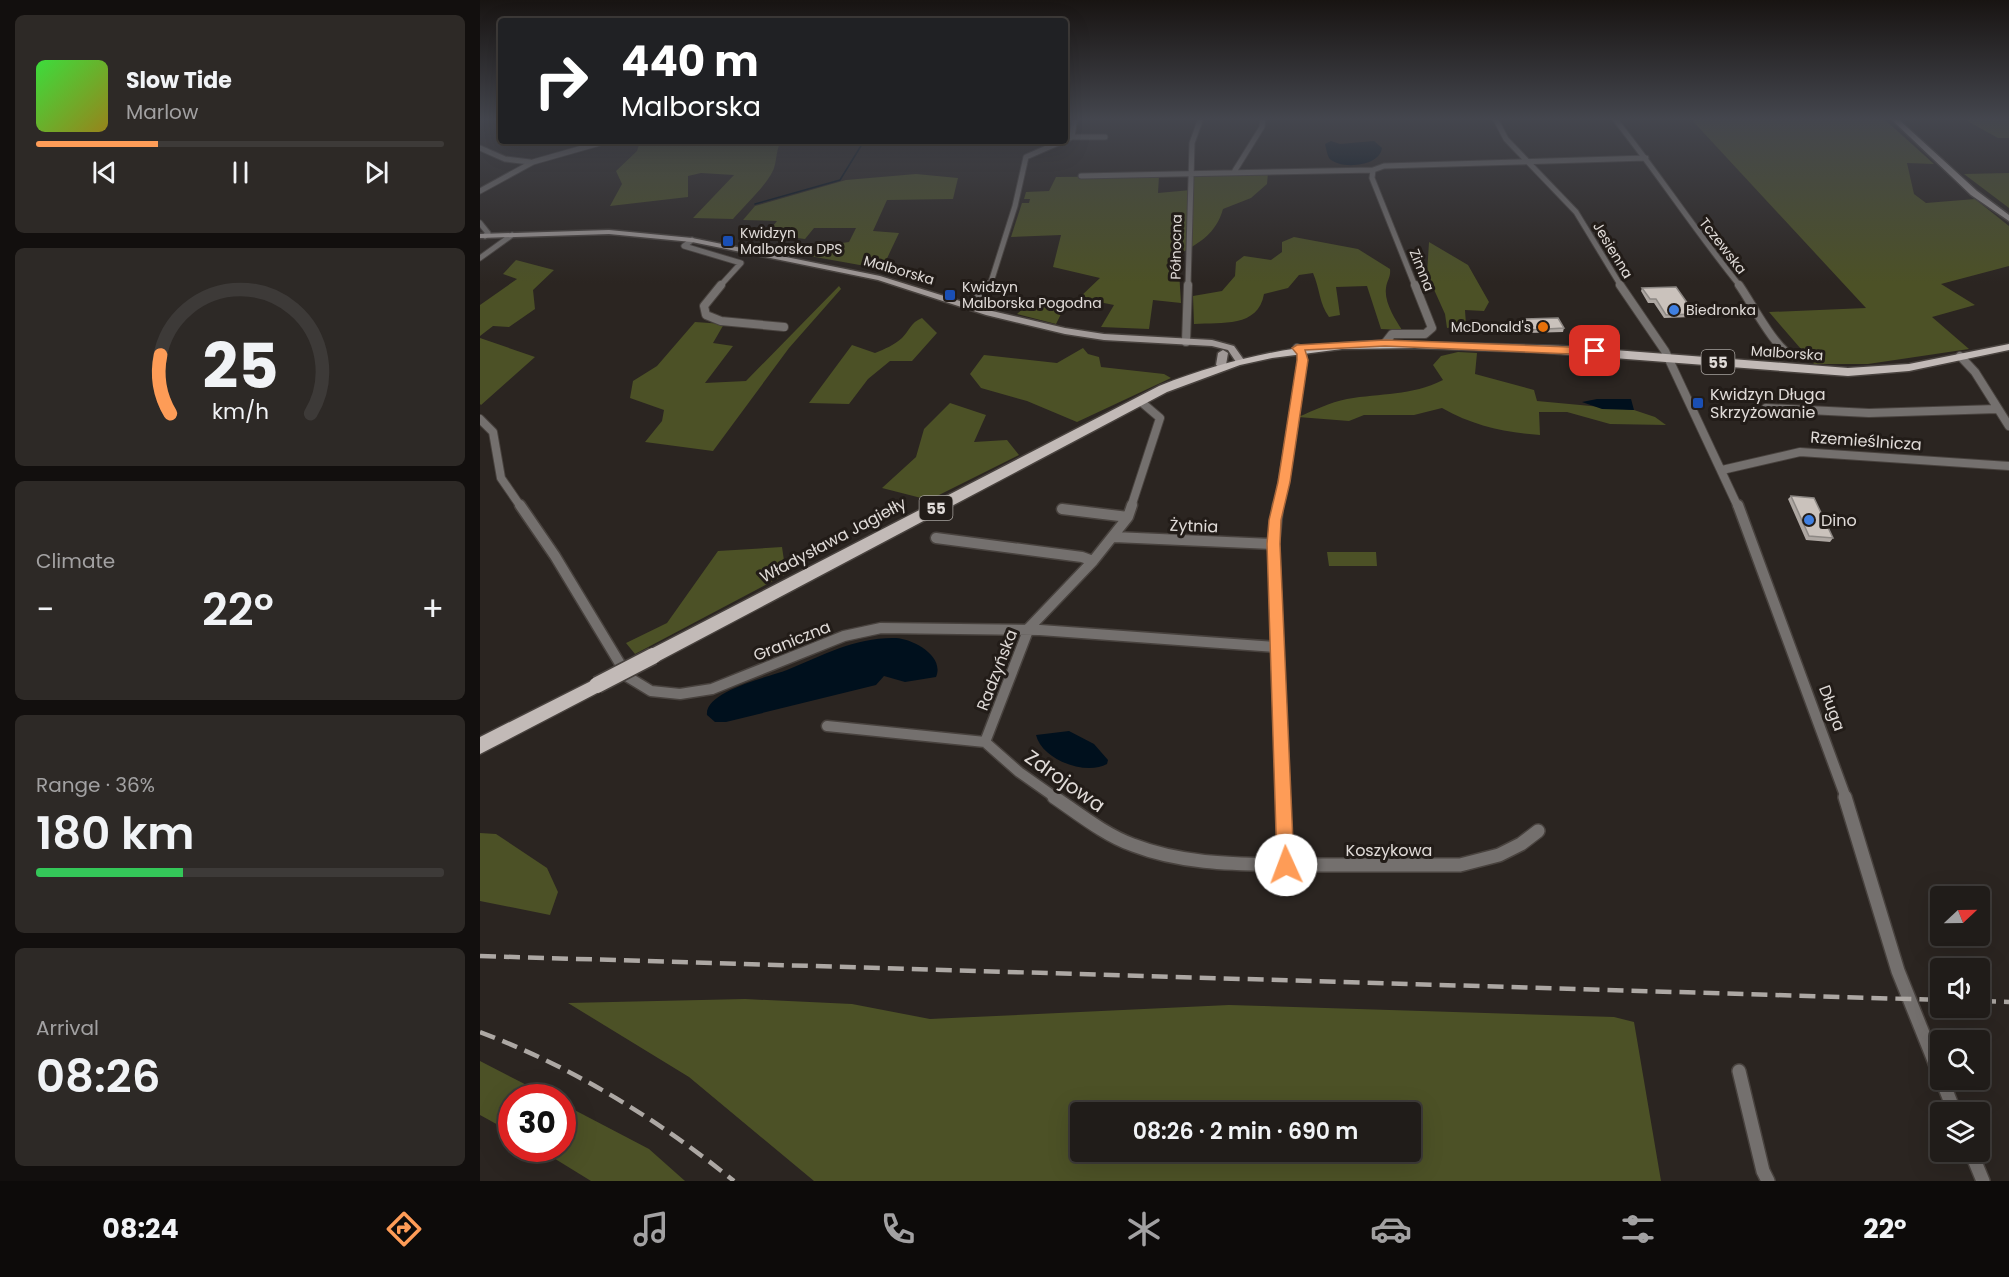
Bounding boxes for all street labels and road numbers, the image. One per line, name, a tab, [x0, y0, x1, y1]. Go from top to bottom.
street label: Północna	[1165, 214, 1187, 280]
street label: Tczewska	[1695, 214, 1751, 278]
street label: Jesienna	[1588, 218, 1638, 282]
street label: Zimna	[1405, 246, 1439, 294]
street label: Malborska	[861, 250, 937, 290]
street label: Malborska	[1750, 340, 1824, 366]
road number: 55	[1702, 350, 1734, 374]
street label: Rzemieślnicza	[1810, 426, 1922, 456]
street label: Władysława Jagiełły	[756, 492, 910, 588]
road number: 55	[920, 496, 952, 520]
street label: Żytnia	[1169, 514, 1219, 538]
street label: Graniczna	[750, 615, 834, 667]
street label: Radzyńska	[971, 626, 1023, 714]
street label: Długa	[1813, 682, 1851, 734]
street label: Zdrojowa	[1019, 743, 1111, 819]
street label: Koszykowa	[1346, 839, 1432, 862]

